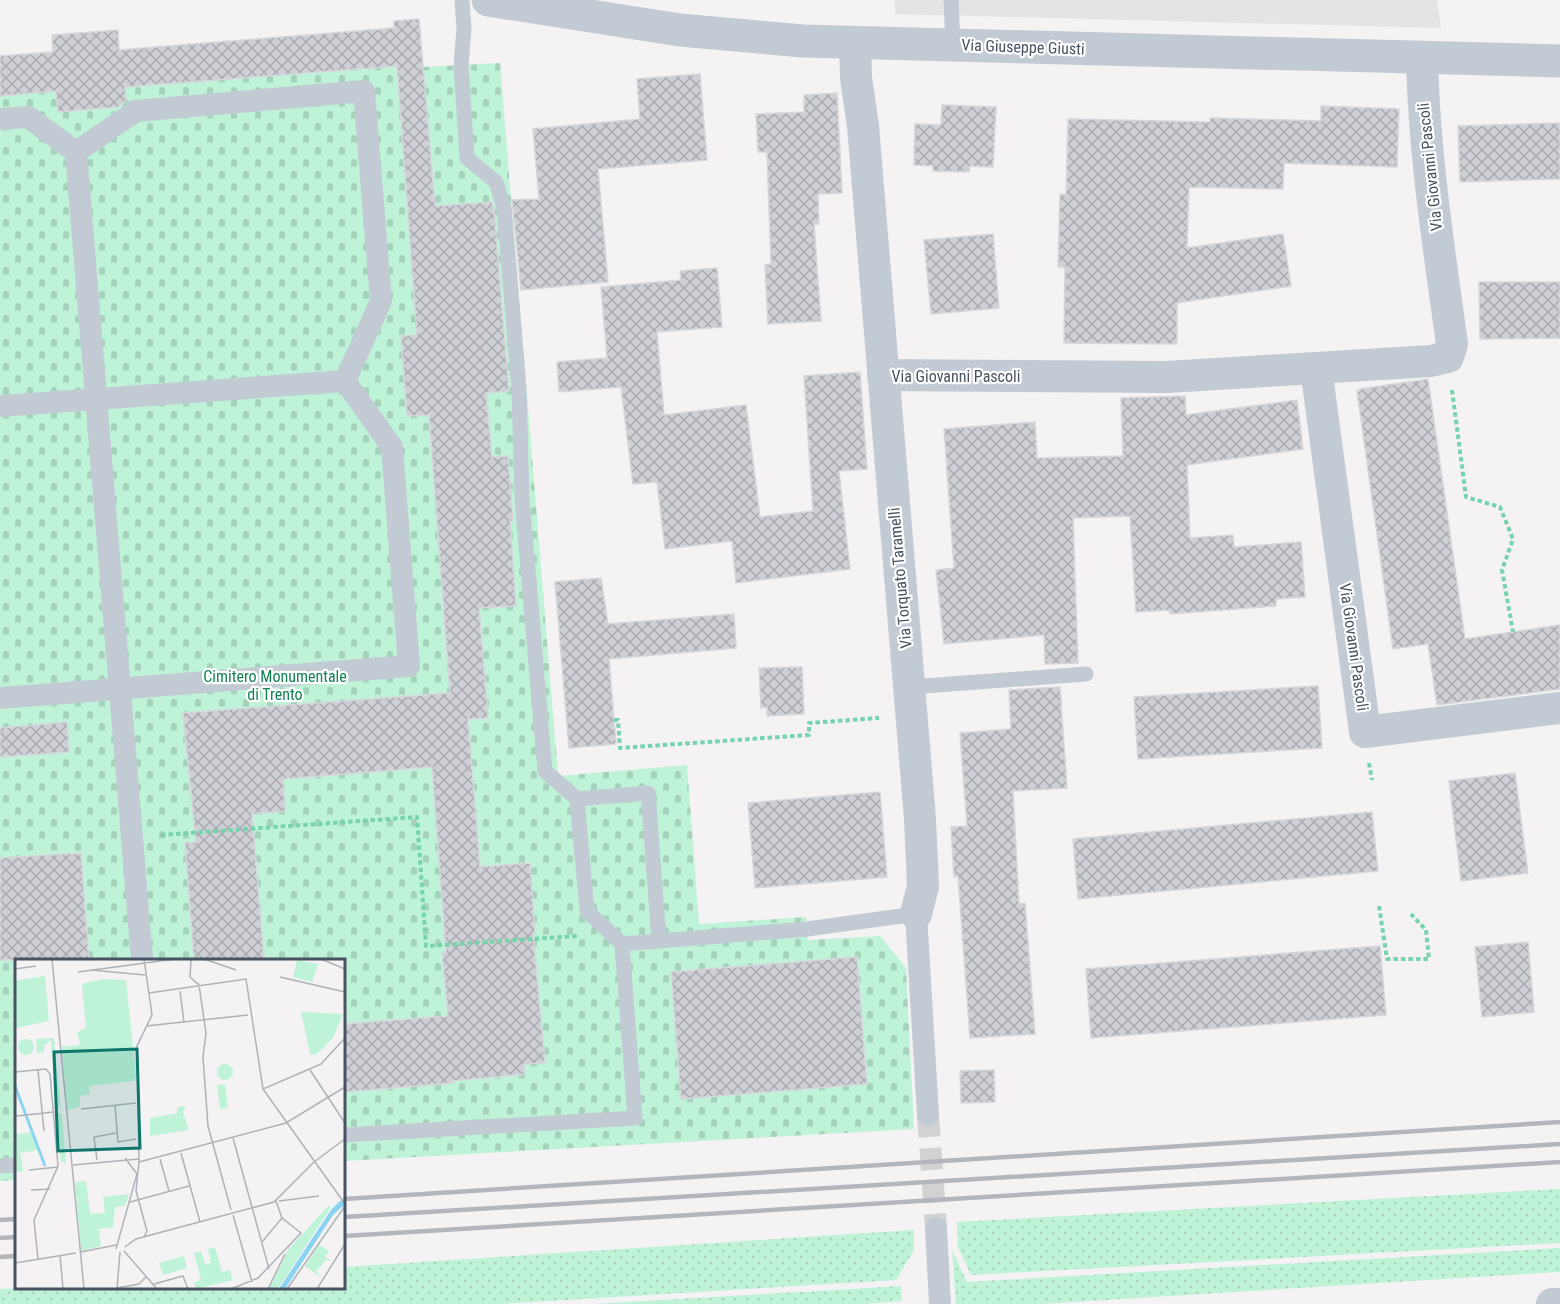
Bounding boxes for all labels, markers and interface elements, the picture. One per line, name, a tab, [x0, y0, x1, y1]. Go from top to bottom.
street label: Via Giuseppe Giusti	[961, 35, 1085, 59]
street label: Via Giovanni Pascoli	[1414, 102, 1446, 232]
street label: Via Giovanni Pascoli	[892, 367, 1020, 386]
street label: Via Torquato Taramelli	[884, 507, 916, 649]
street label: Via Giovanni Pascoli	[1336, 582, 1372, 712]
park label: Cimitero Monumentale di Trento	[203, 667, 347, 704]
inset map	[15, 959, 345, 1289]

